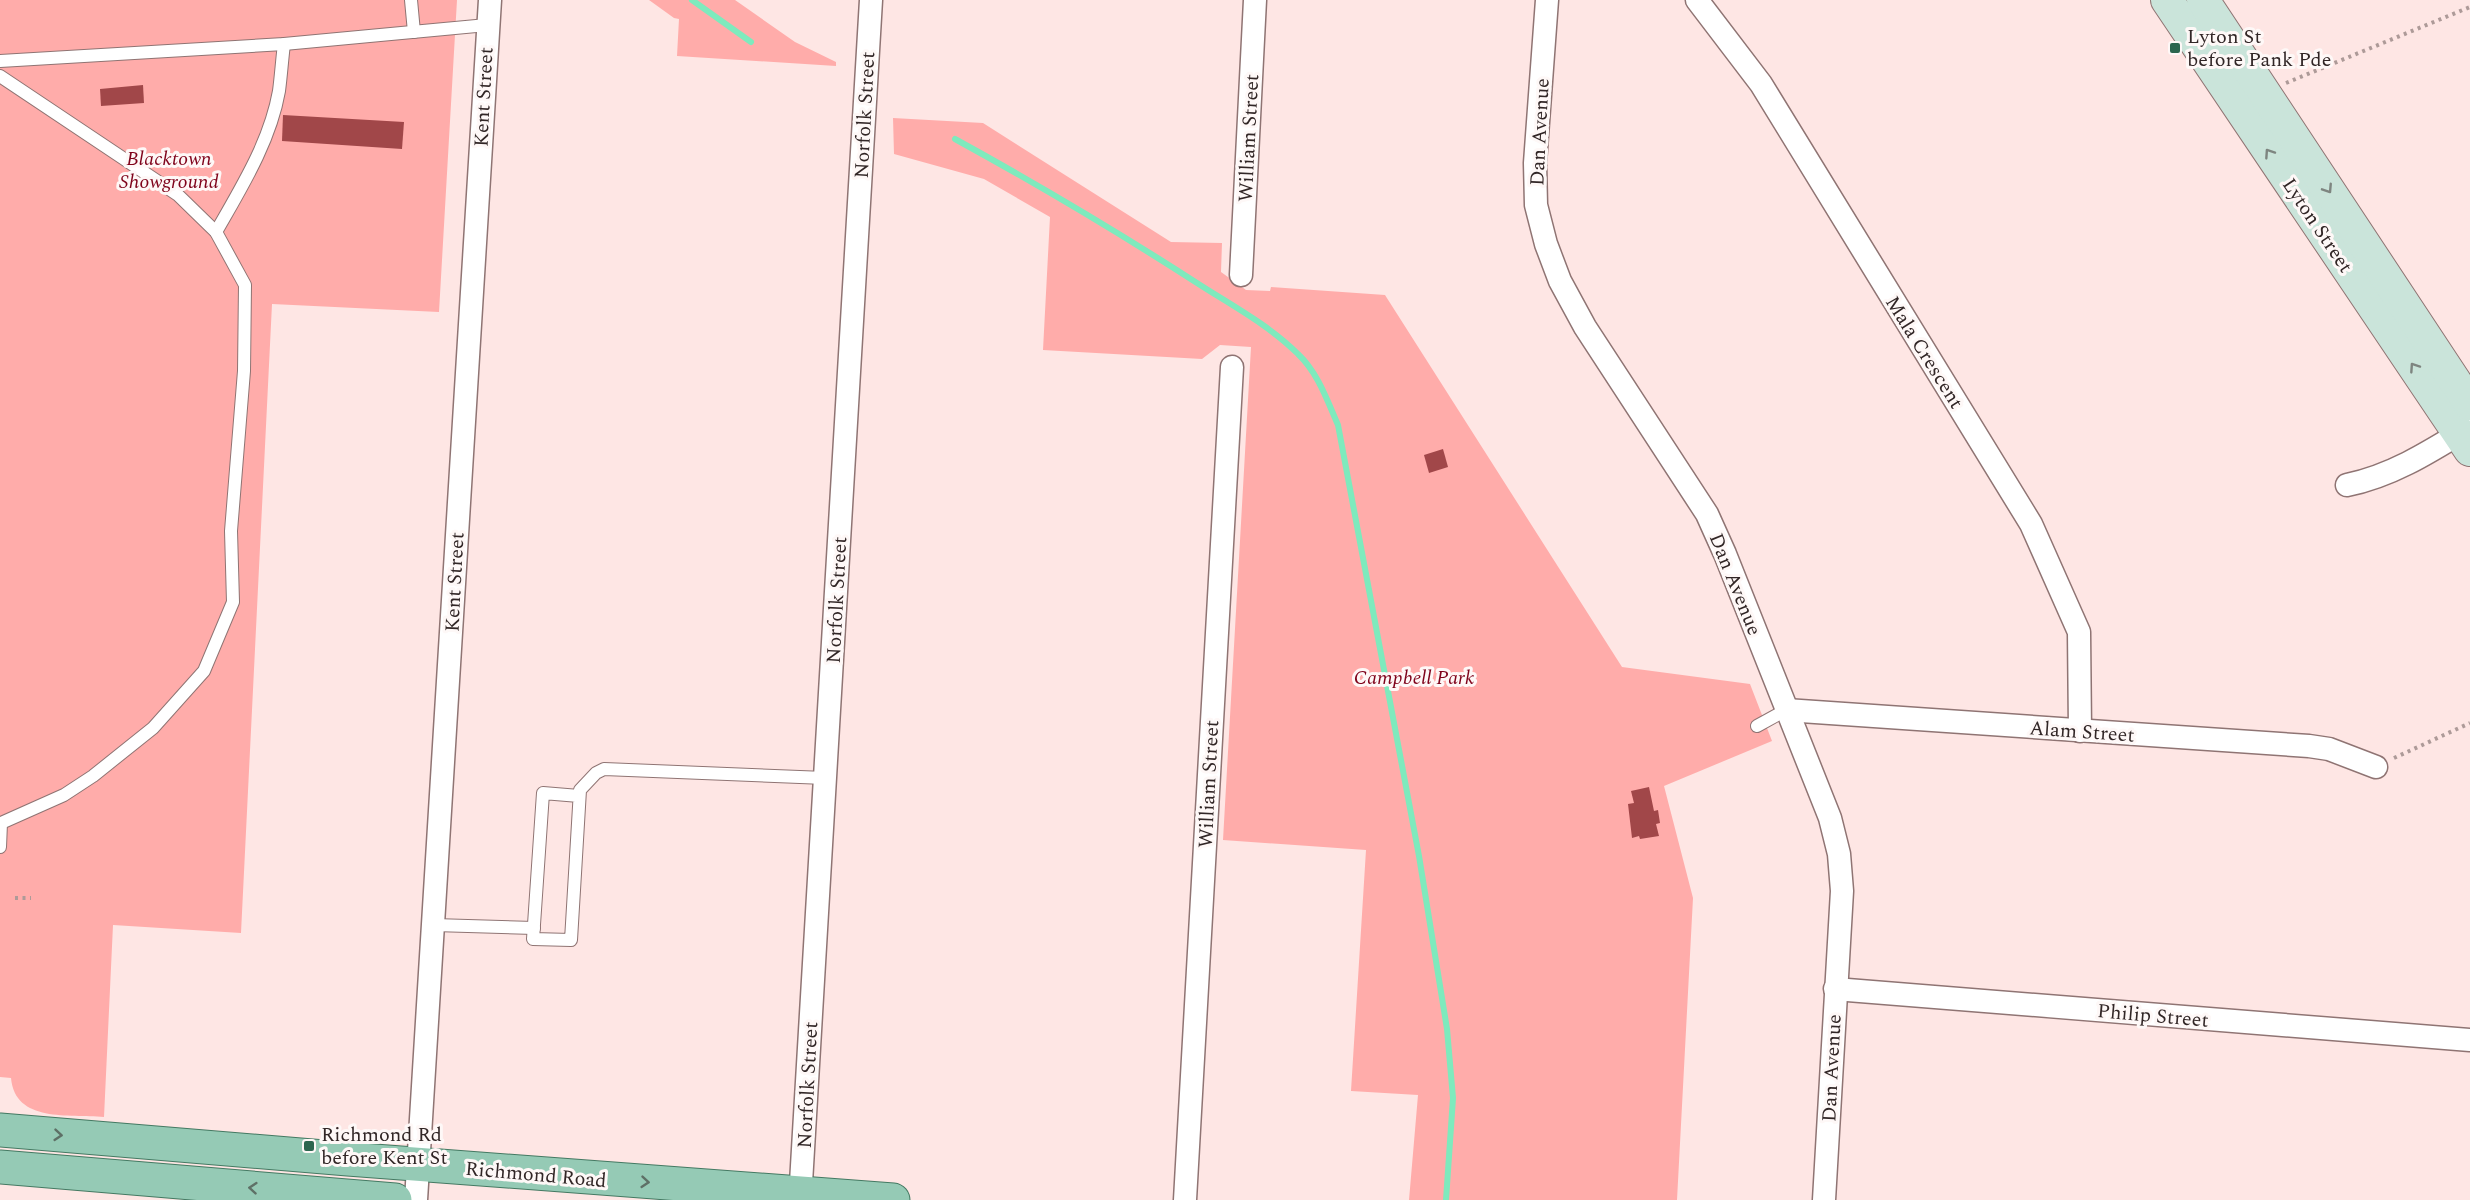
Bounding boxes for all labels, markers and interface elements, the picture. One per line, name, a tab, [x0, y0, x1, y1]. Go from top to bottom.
place label: Lyton St before Pank Pde	[2187, 22, 2331, 75]
marker: Lyton St before Pank Pde	[2168, 41, 2182, 55]
street label: Kent Street	[466, 46, 502, 148]
street label: Norfolk Street	[847, 51, 883, 179]
street label: William Street	[1231, 73, 1267, 203]
street label: Dan Avenue	[1522, 77, 1558, 187]
park label: Blacktown Showground	[119, 144, 219, 197]
one-way arrow	[2265, 149, 2277, 159]
street label: Lyton Street	[2274, 172, 2360, 279]
one-way arrow	[2321, 182, 2332, 193]
street label: Mala Crescent	[1877, 290, 1971, 415]
one-way arrow	[2410, 362, 2421, 373]
street label: Dan Avenue	[1701, 529, 1769, 640]
street label: Kent Street	[437, 531, 473, 633]
street label: Norfolk Street	[819, 536, 855, 664]
park label: Campbell Park	[1354, 663, 1475, 693]
street label: Alam Street	[2028, 713, 2135, 751]
street label: William Street	[1191, 719, 1227, 849]
street label: Philip Street	[2096, 996, 2210, 1036]
street label: Dan Avenue	[1814, 1013, 1850, 1123]
street label: Norfolk Street	[790, 1021, 826, 1149]
place label: Richmond Rd before Kent St	[321, 1120, 448, 1173]
one-way arrow	[54, 1128, 63, 1141]
marker: Richmond Rd before Kent St	[302, 1139, 316, 1153]
street label: Richmond Road	[464, 1154, 608, 1196]
one-way arrow	[640, 1176, 649, 1189]
one-way arrow	[248, 1182, 257, 1195]

